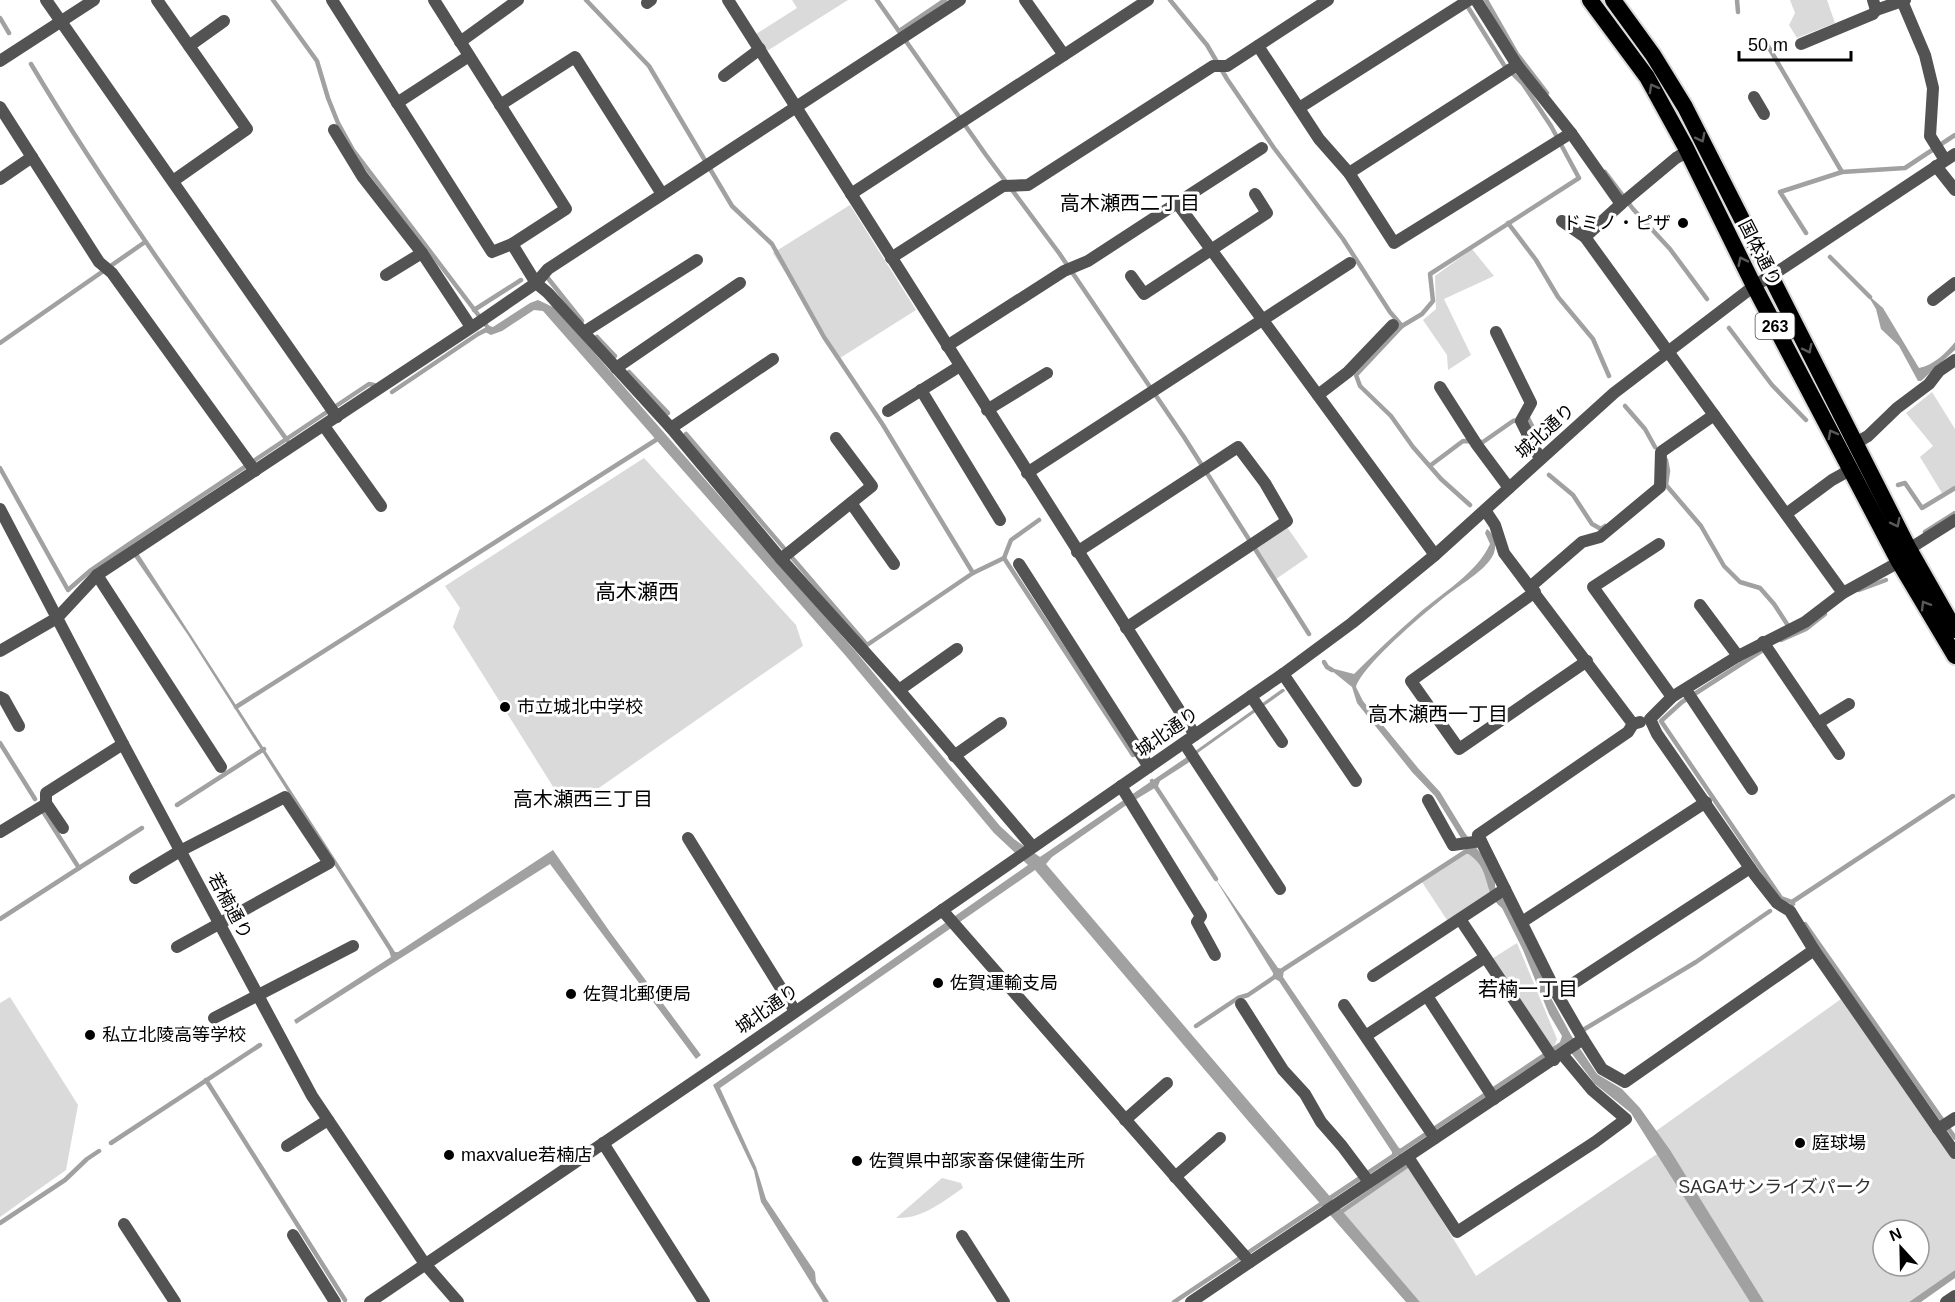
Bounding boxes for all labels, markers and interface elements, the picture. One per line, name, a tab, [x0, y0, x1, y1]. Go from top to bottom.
scale bar	[1739, 24, 1852, 62]
text: 50 m	[1748, 35, 1788, 55]
one-way arrow	[1649, 83, 1660, 94]
one-way arrow	[1694, 131, 1705, 142]
district label: 高木瀬西二丁目	[1060, 192, 1200, 214]
place label: ドミノ・ピザ	[1563, 213, 1671, 233]
marker: ドミノ・ピザ	[1676, 216, 1690, 230]
street label: 国体通り	[1735, 216, 1785, 290]
one-way arrow	[1737, 257, 1749, 268]
road number: 263	[1756, 313, 1794, 339]
one-way arrow	[1801, 343, 1812, 353]
street label: 城北通り	[1512, 399, 1578, 463]
one-way arrow	[1827, 430, 1839, 441]
one-way arrow	[1889, 517, 1901, 528]
district label: 高木瀬西	[595, 580, 679, 603]
one-way arrow	[1920, 601, 1932, 611]
place label: 市立城北中学校	[517, 697, 643, 717]
marker: 市立城北中学校	[498, 700, 512, 714]
street label: 城北通り	[1132, 703, 1202, 761]
district label: 高木瀬西一丁目	[1368, 703, 1508, 725]
district label: 高木瀬西三丁目	[513, 788, 653, 810]
street label: 若楠通り	[204, 870, 256, 942]
place label: 佐賀運輸支局	[950, 973, 1058, 993]
marker: 佐賀運輸支局	[931, 976, 945, 990]
district label: 若楠一丁目	[1478, 978, 1578, 1000]
street label: 城北通り	[732, 980, 802, 1038]
place label: 佐賀北郵便局	[583, 984, 691, 1004]
marker: 佐賀北郵便局	[564, 987, 578, 1001]
place label: 私立北陵高等学校	[102, 1025, 246, 1045]
marker: 私立北陵高等学校	[83, 1028, 97, 1042]
place label: 庭球場	[1812, 1133, 1866, 1153]
marker: 庭球場	[1793, 1136, 1807, 1150]
place label: maxvalue若楠店	[461, 1145, 592, 1165]
marker: maxvalue若楠店	[442, 1148, 456, 1162]
place label: 佐賀県中部家畜保健衛生所	[869, 1151, 1085, 1171]
marker: 佐賀県中部家畜保健衛生所	[850, 1154, 864, 1168]
park label: SAGAサンライズパーク	[1678, 1177, 1872, 1197]
north arrow	[1871, 1218, 1931, 1278]
text: N	[1887, 1225, 1904, 1245]

